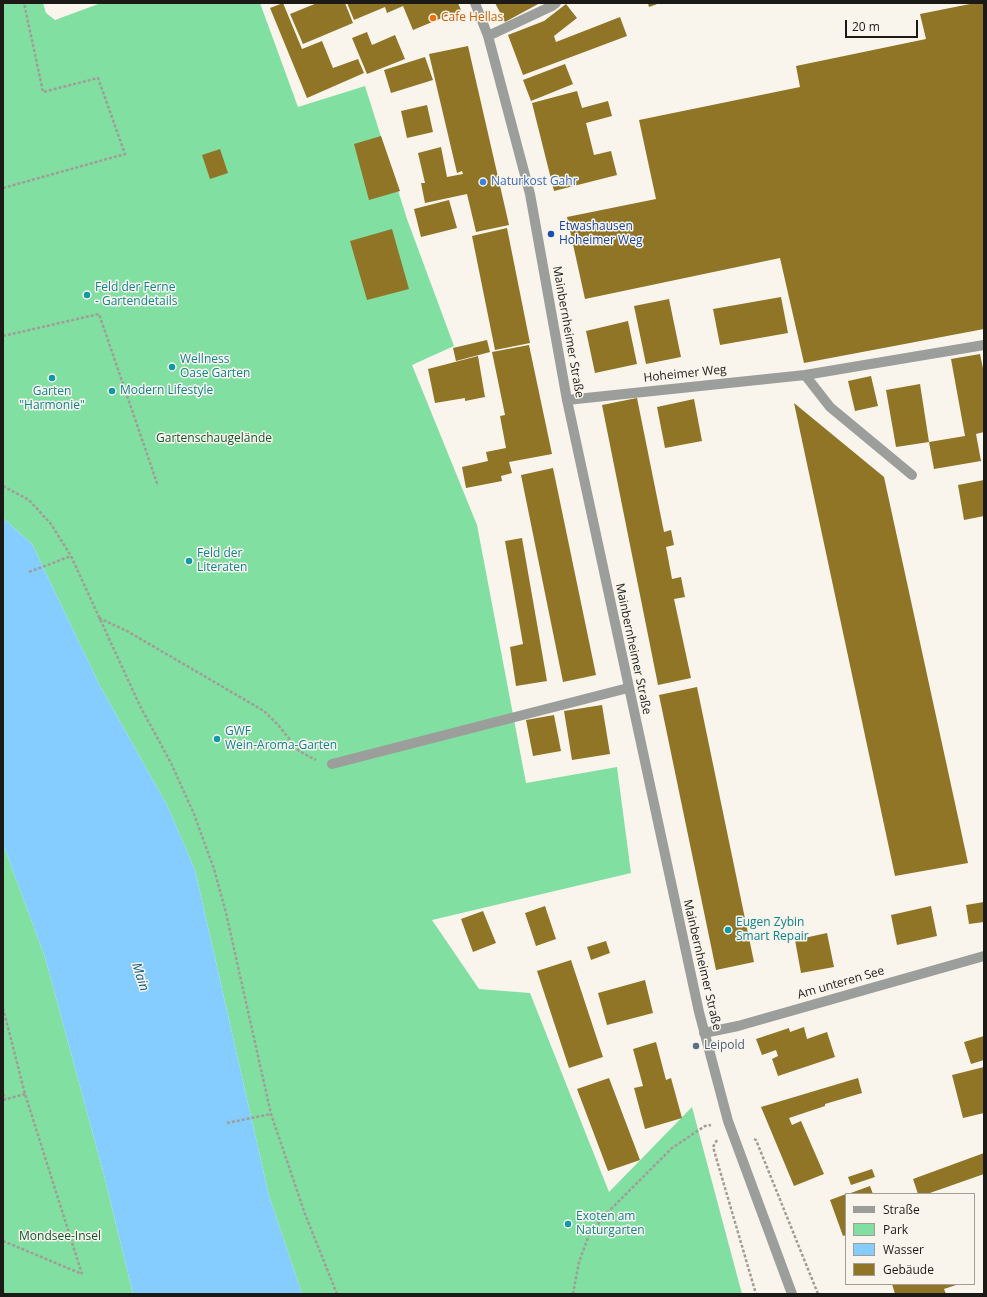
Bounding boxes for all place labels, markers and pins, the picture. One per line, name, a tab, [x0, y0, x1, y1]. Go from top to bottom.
place label: Cafe Hellas	[441, 11, 503, 25]
marker: Cafe Hellas	[428, 13, 438, 23]
place label: Naturkost Gahr	[491, 175, 578, 189]
marker: Naturkost Gahr	[478, 177, 488, 187]
place label: Etwashausen Hoheimer Weg	[559, 220, 642, 248]
marker: Etwashausen Hoheimer Weg	[546, 229, 556, 239]
place label: Feld der Ferne - Gartendetails	[95, 281, 177, 309]
marker: Feld der Ferne - Gartendetails	[82, 290, 92, 300]
place label: Wellness Oase Garten	[180, 353, 250, 381]
marker: Wellness Oase Garten	[167, 362, 177, 372]
marker: Garten "Harmonie"	[47, 373, 57, 383]
place label: Modern Lifestyle	[120, 384, 213, 398]
place label: Garten "Harmonie"	[19, 385, 85, 413]
marker: Modern Lifestyle	[107, 386, 117, 396]
place label: Feld der Literaten	[197, 547, 247, 575]
marker: Feld der Literaten	[184, 556, 194, 566]
place label: GWF Wein-Aroma-Garten	[225, 725, 337, 753]
marker: GWF Wein-Aroma-Garten	[212, 734, 222, 744]
place label: Eugen Zybin Smart Repair	[736, 916, 809, 944]
marker: Eugen Zybin Smart Repair	[723, 925, 733, 935]
place label: Leipold	[704, 1039, 745, 1053]
marker: Leipold	[691, 1041, 701, 1051]
place label: Exoten am Naturgarten	[576, 1210, 645, 1238]
marker: Exoten am Naturgarten	[563, 1219, 573, 1229]

